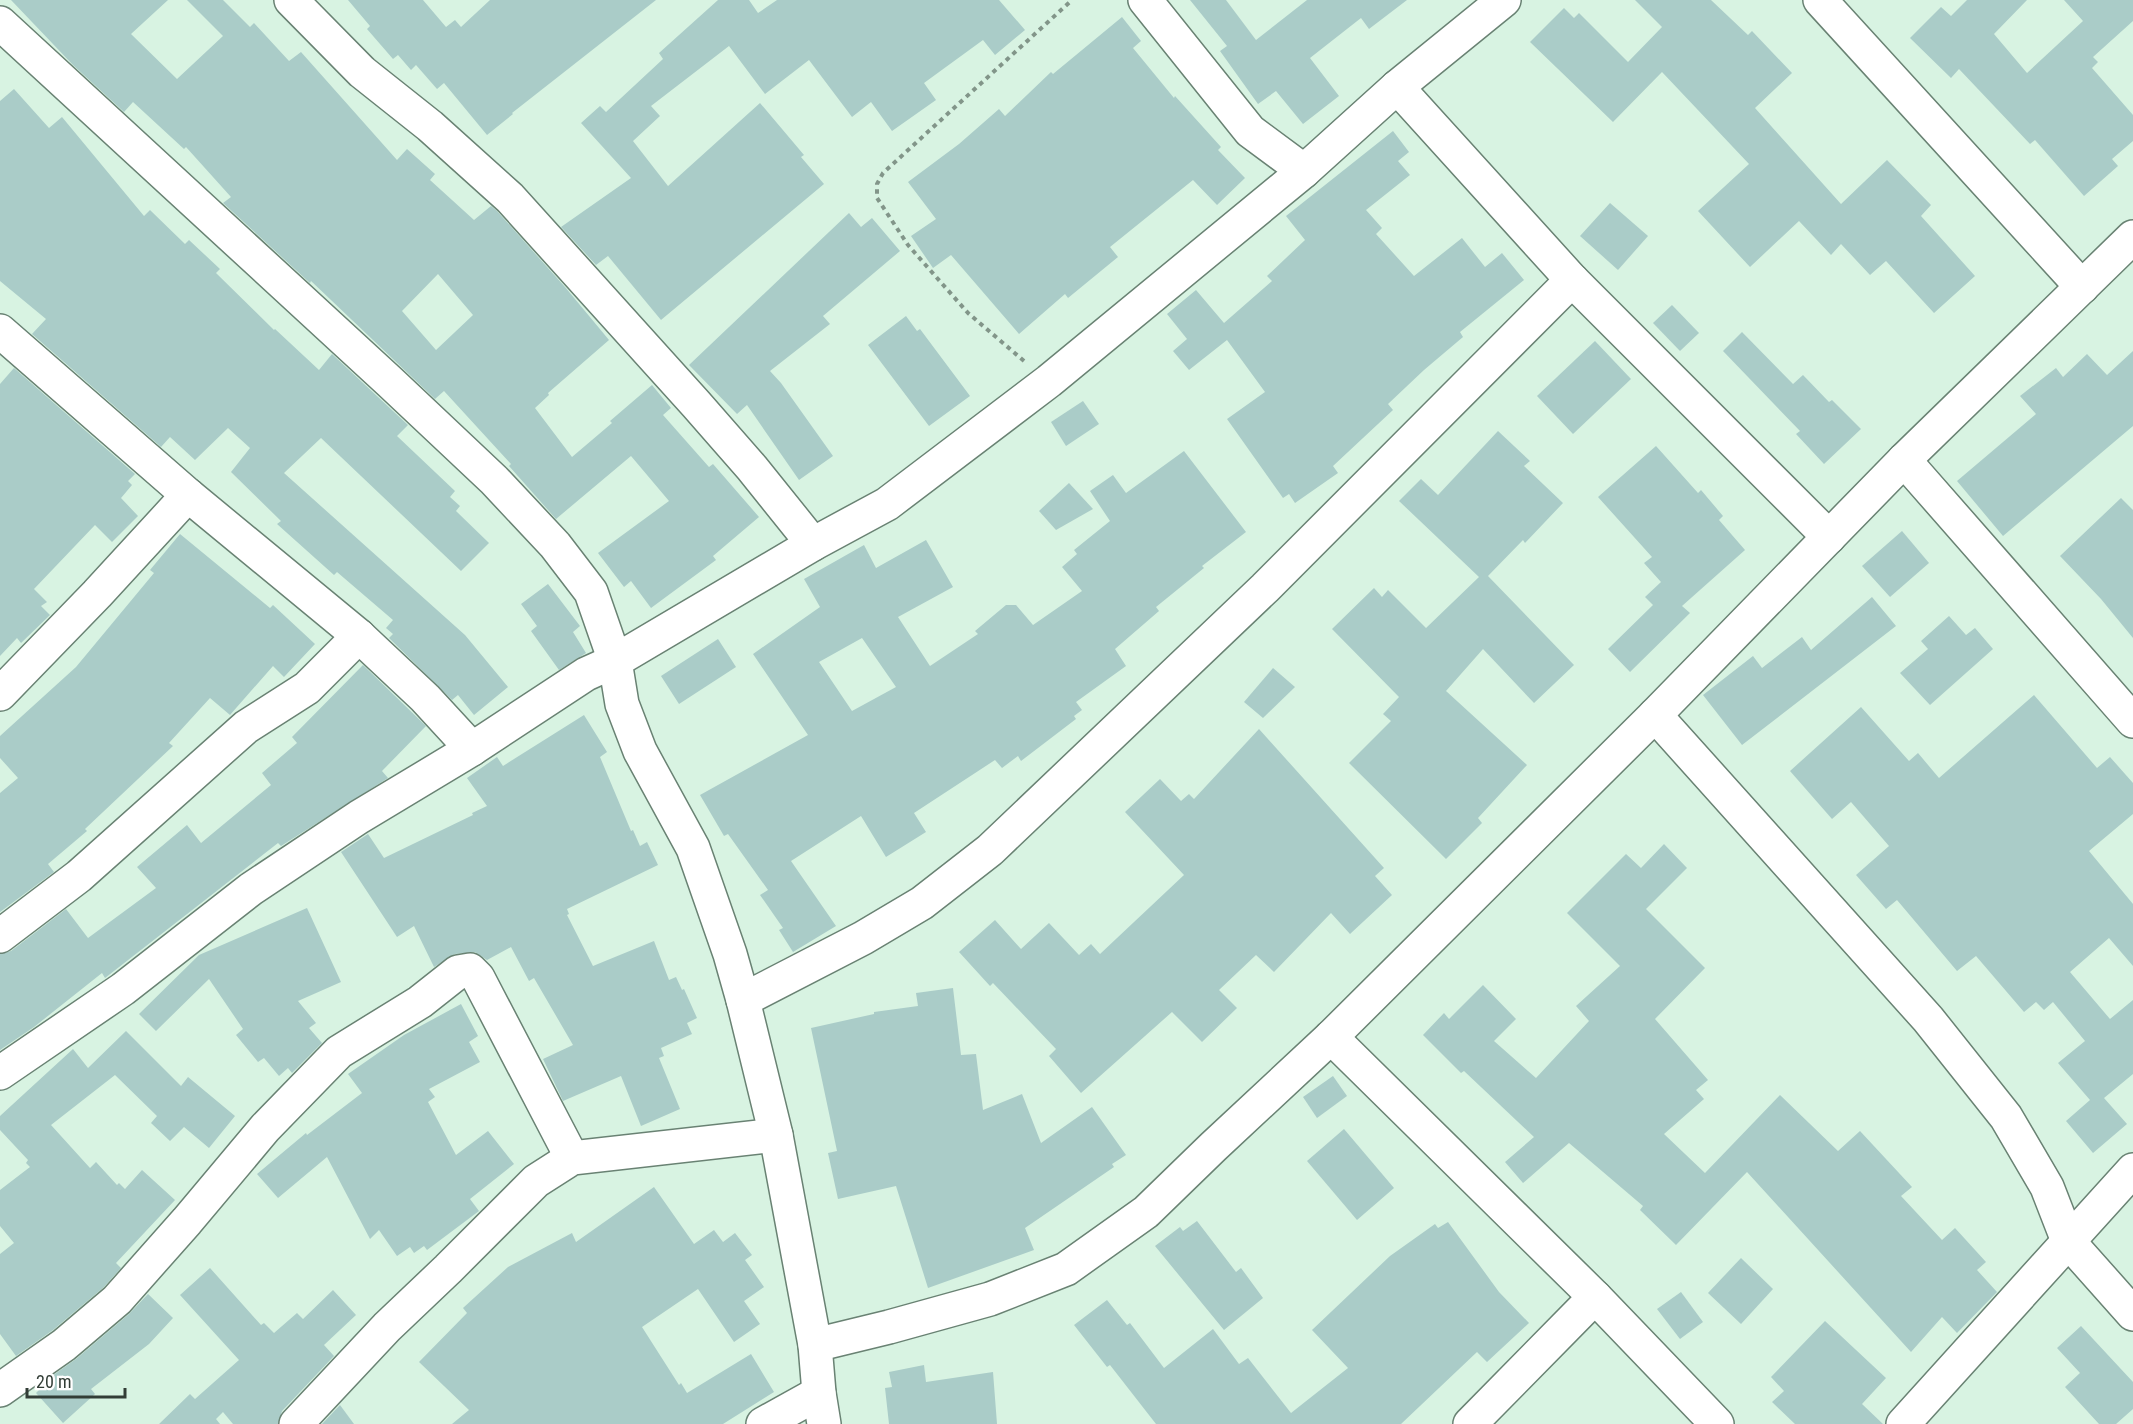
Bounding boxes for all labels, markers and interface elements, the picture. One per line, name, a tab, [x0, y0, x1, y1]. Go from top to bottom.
scale bar	[27, 1361, 124, 1399]
text: 20 m	[36, 1371, 71, 1392]

